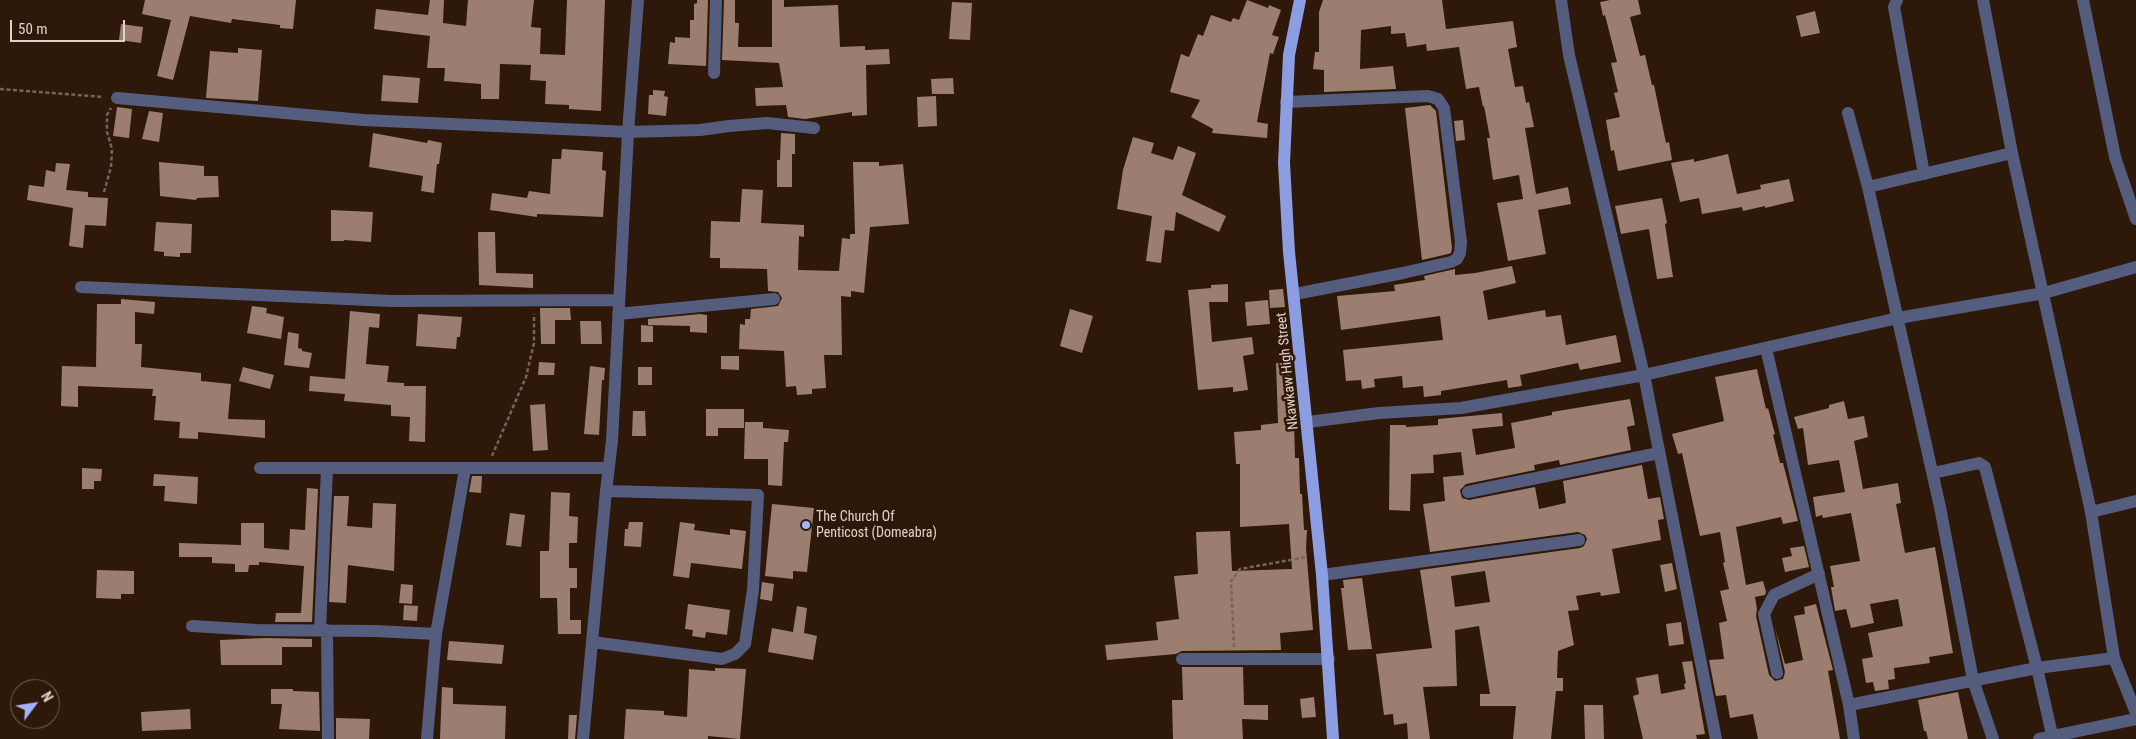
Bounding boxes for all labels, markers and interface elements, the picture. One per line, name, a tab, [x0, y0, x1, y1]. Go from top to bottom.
scale bar	[12, 10, 128, 42]
text: 50 m	[18, 20, 48, 38]
street label: Nkawkaw High Street	[1273, 312, 1303, 430]
place label: The Church Of Penticost (Domeabra)	[816, 509, 937, 542]
marker: The Church Of Penticost (Domeabra)	[800, 519, 812, 531]
north arrow	[10, 679, 60, 729]
text: N	[38, 689, 56, 705]

